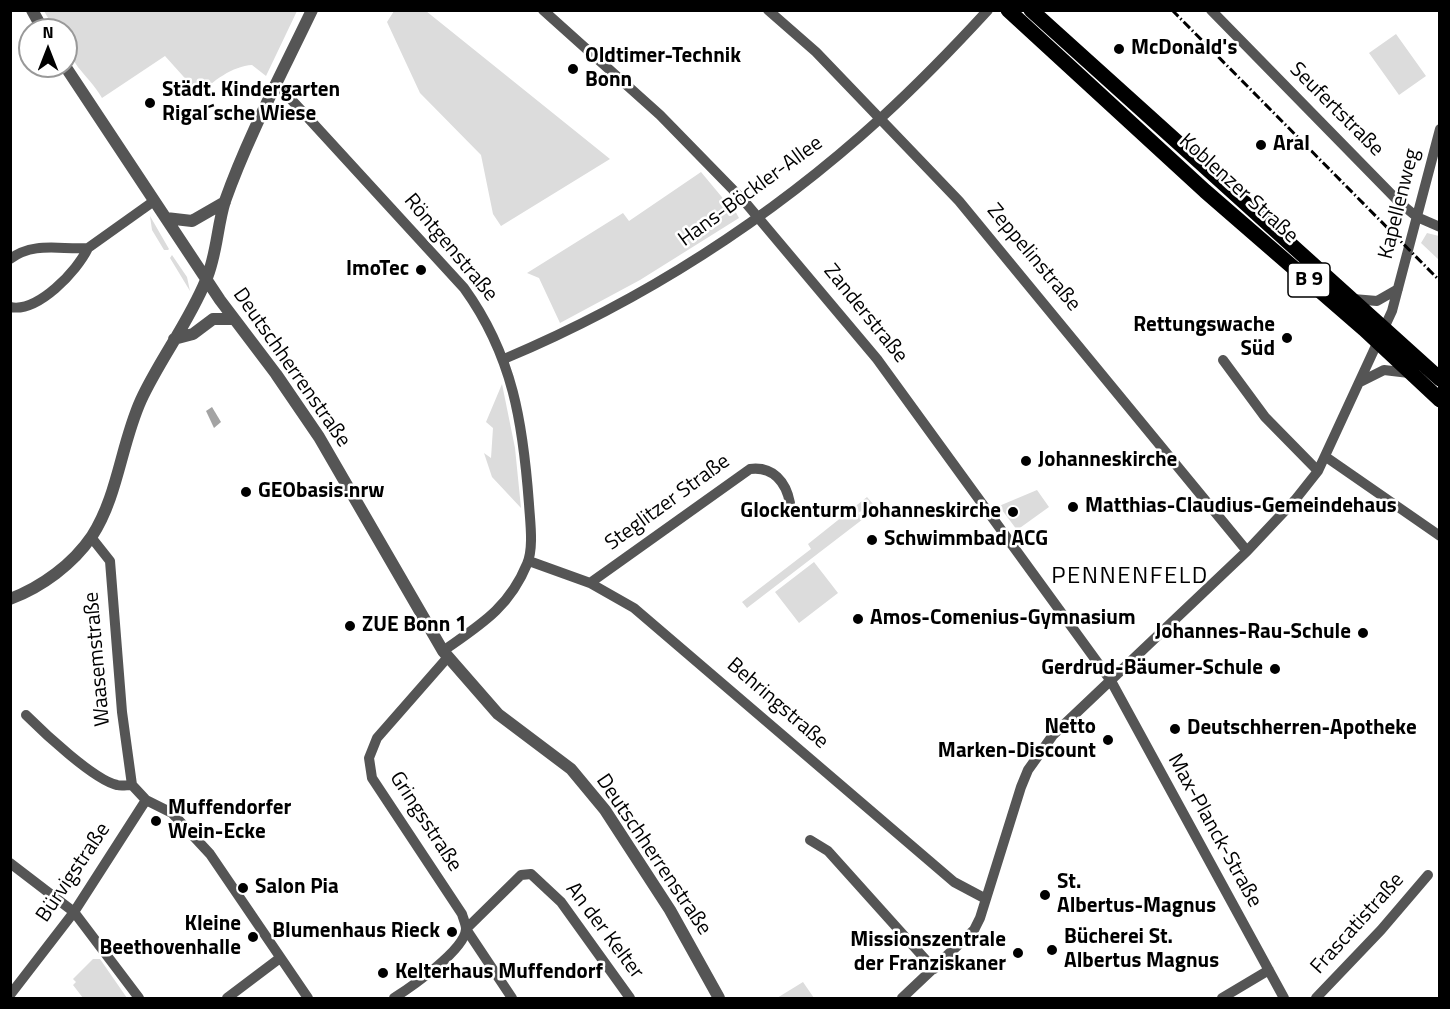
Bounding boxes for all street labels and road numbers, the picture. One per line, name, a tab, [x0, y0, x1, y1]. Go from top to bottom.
street label: Seufertstraße	[1284, 58, 1388, 162]
street label: Koblenzer Straße	[1173, 129, 1303, 249]
street label: Hans-Böckler-Allee	[674, 131, 828, 253]
street label: Kapellenweg	[1374, 146, 1426, 262]
street label: Röntgenstraße	[398, 189, 502, 307]
street label: Zeppelinstraße	[981, 199, 1085, 317]
street label: Zanderstraße	[818, 260, 912, 368]
road number: B 9	[1288, 263, 1330, 297]
street label: Deutschherrenstraße	[227, 284, 355, 452]
street label: Steglitzer Straße	[601, 449, 735, 557]
street label: Waasemstraße	[80, 591, 116, 727]
street label: Behringstraße	[721, 653, 833, 755]
street label: Max-Planck-Straße	[1161, 750, 1267, 912]
street label: Gringsstraße	[383, 767, 467, 877]
street label: Deutschherrenstraße	[590, 770, 716, 940]
street label: Bürvigstraße	[32, 819, 116, 927]
street label: Frascatistraße	[1306, 868, 1410, 980]
street label: An der Kelter	[560, 878, 648, 984]

